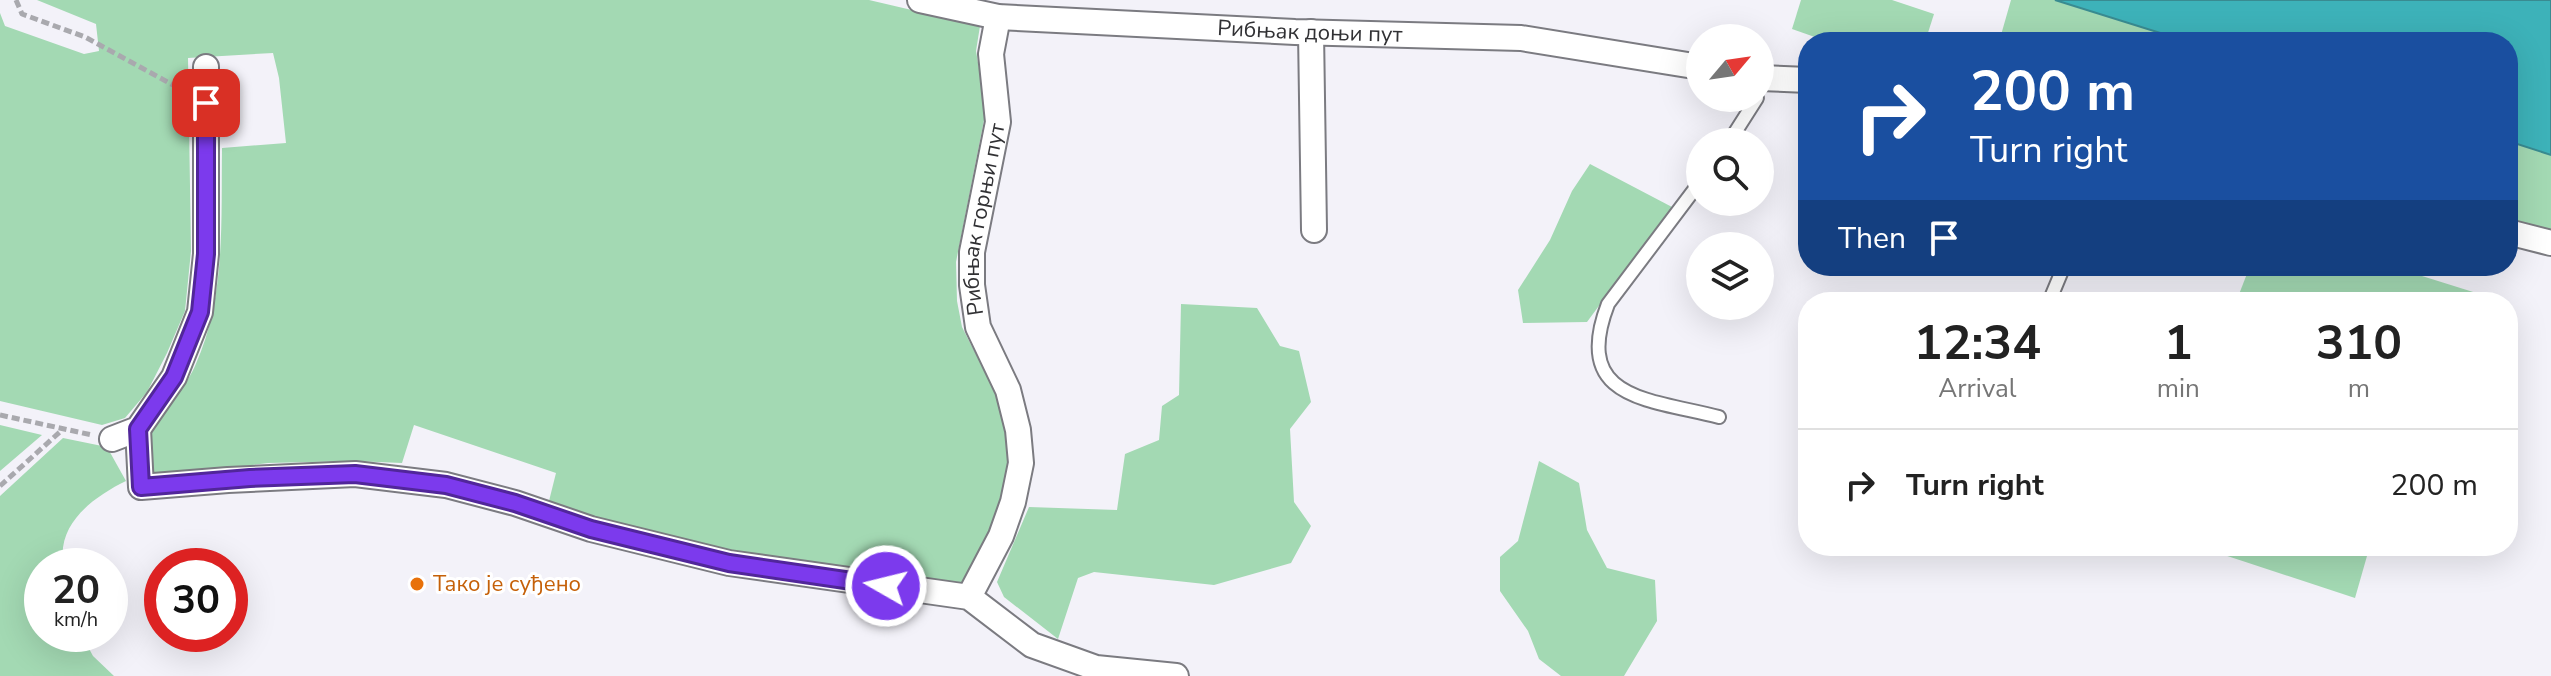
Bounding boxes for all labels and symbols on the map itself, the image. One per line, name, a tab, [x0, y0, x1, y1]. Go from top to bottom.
street label: Рибњак доњи пут	[1217, 13, 1403, 50]
north arrow	[1686, 24, 1774, 112]
pin	[172, 69, 240, 137]
street label: Рибњак горњи пут	[956, 120, 1012, 318]
position arrow	[844, 544, 928, 628]
speed limit sign: 30	[144, 548, 248, 652]
place label: Тако је суђено	[433, 569, 581, 599]
marker: Тако је суђено	[408, 575, 426, 593]

